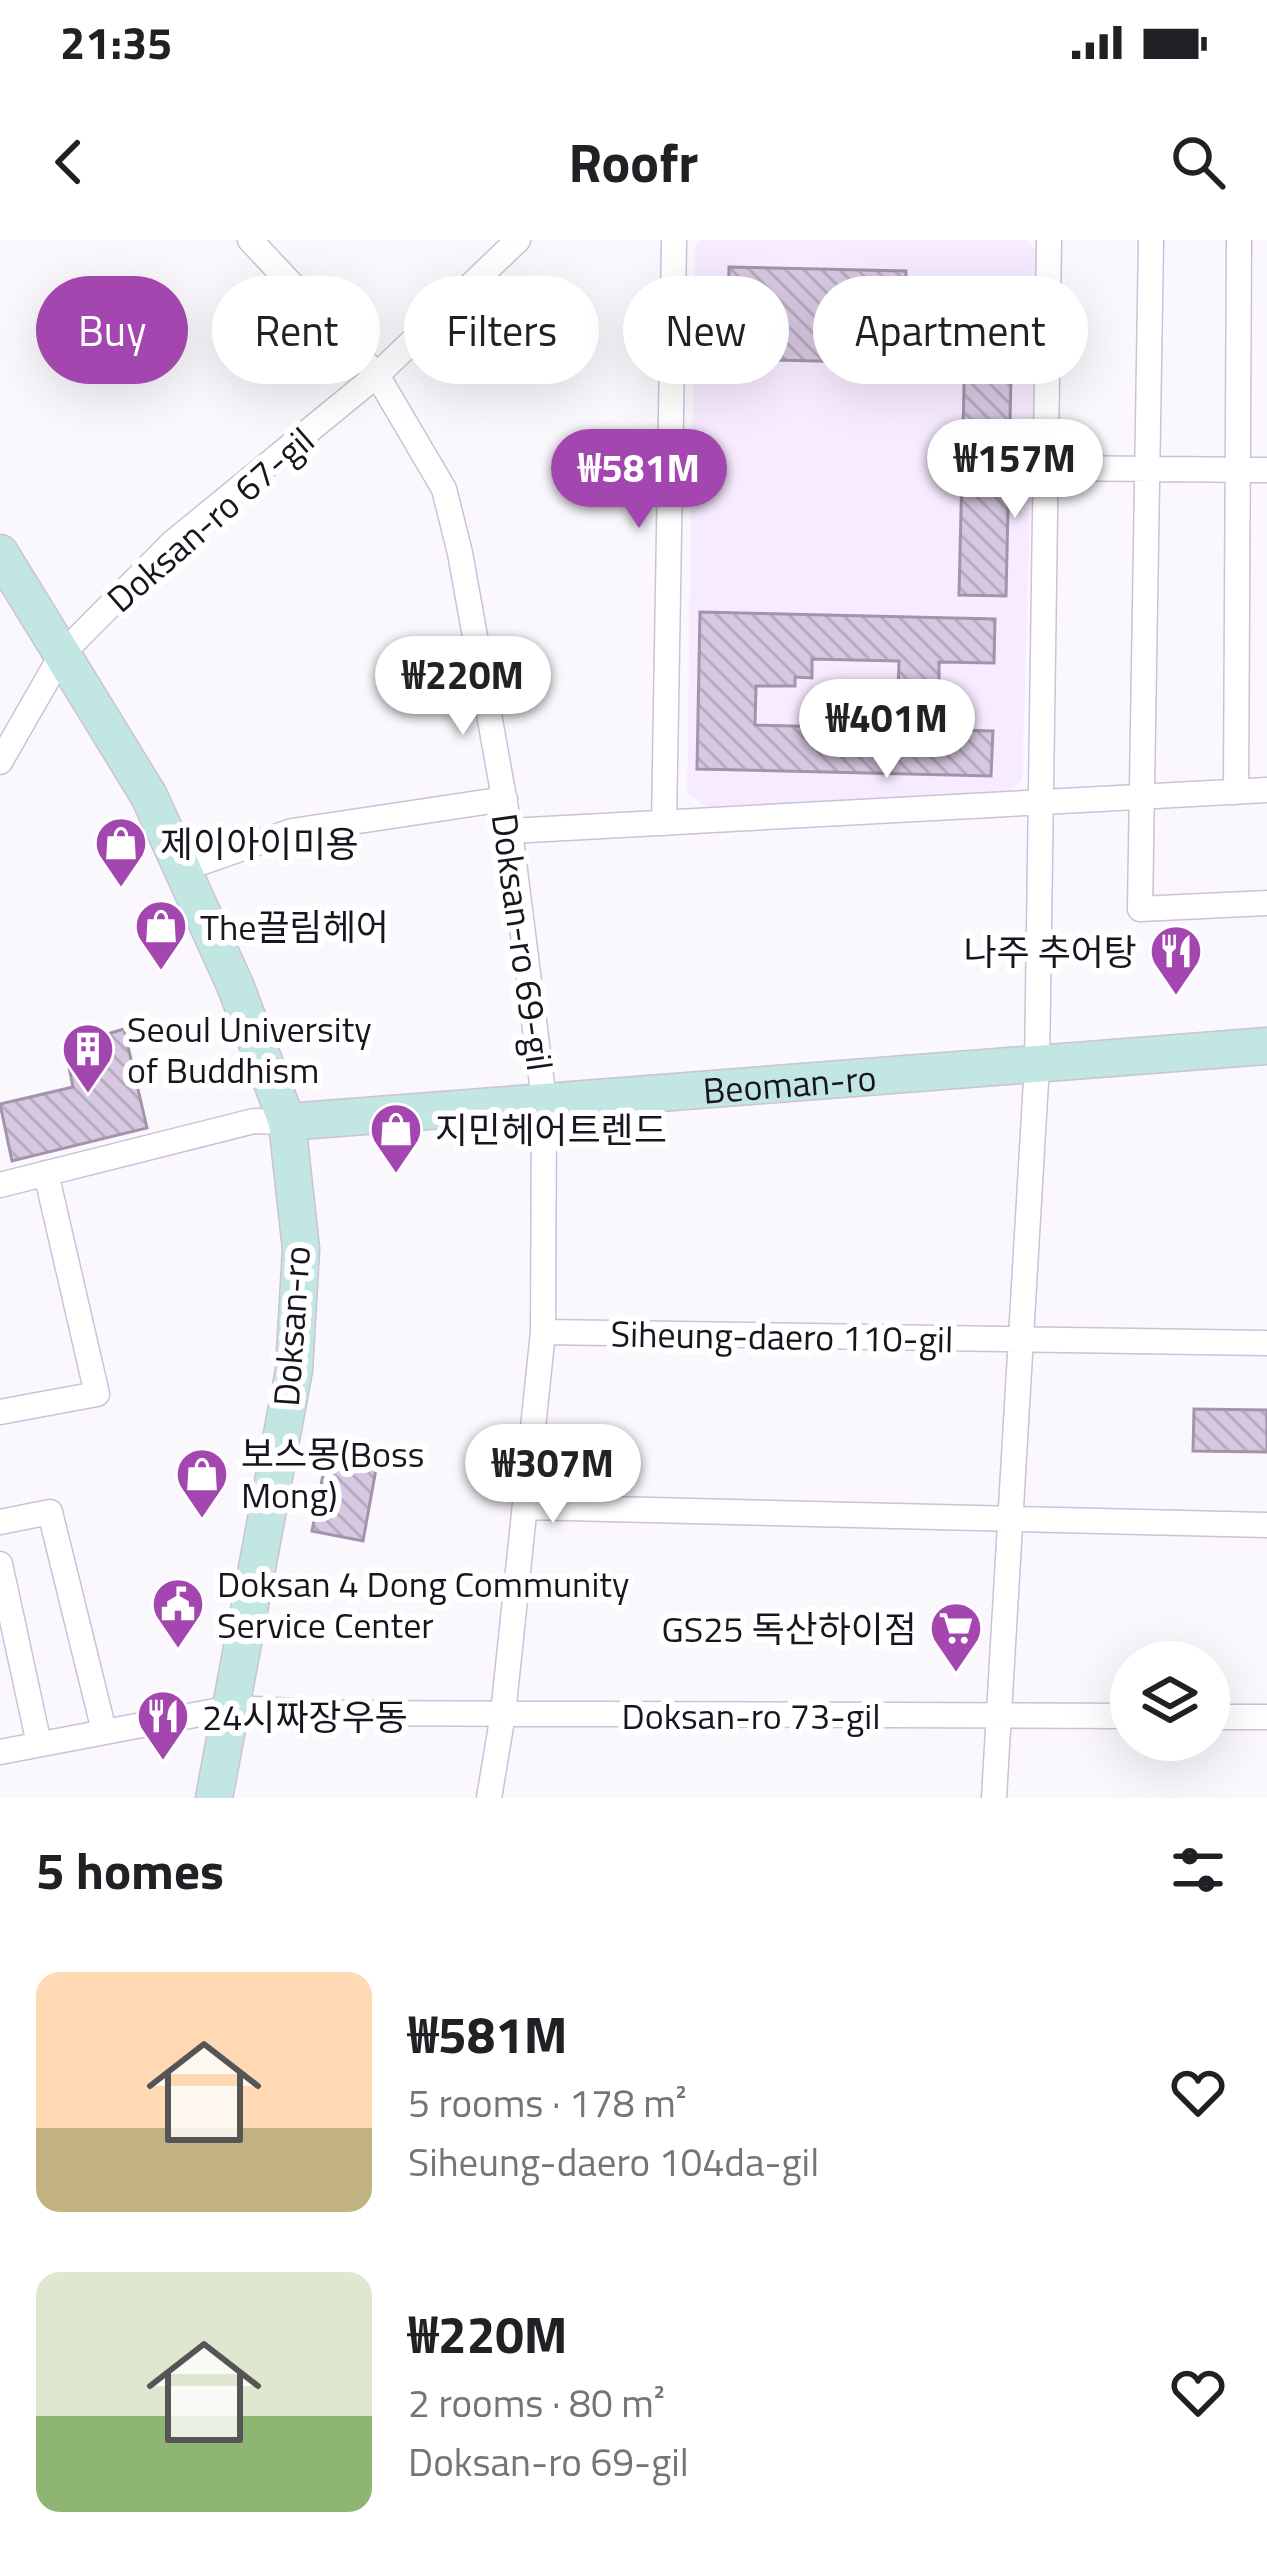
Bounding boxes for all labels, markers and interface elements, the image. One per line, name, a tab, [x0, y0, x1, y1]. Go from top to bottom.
text: 21:35	[60, 8, 172, 76]
text: Roofr	[569, 121, 698, 203]
icon: back	[36, 129, 102, 195]
icon: search	[1165, 129, 1231, 195]
chip: Buy	[36, 276, 188, 384]
chip: Rent	[212, 276, 380, 384]
chip: Filters	[404, 276, 599, 384]
chip: New	[623, 276, 789, 384]
chip: Apartment	[813, 276, 1088, 384]
street label: Doksan-ro 67-gil	[94, 413, 326, 625]
pin: ₩157M	[931, 419, 1099, 521]
text: ₩157M	[954, 428, 1076, 487]
pin: ₩581M	[555, 429, 723, 531]
text: ₩581M	[578, 438, 700, 497]
pin: ₩220M	[379, 636, 547, 738]
text: ₩220M	[402, 645, 524, 704]
pin: ₩401M	[803, 679, 971, 781]
text: ₩401M	[826, 688, 948, 747]
street label: Doksan-ro 69-gil	[478, 810, 568, 1074]
shop icon: 제이아이미용	[93, 815, 149, 889]
place label: 제이아이미용	[160, 816, 359, 871]
shop icon: The끌림헤어	[133, 898, 189, 972]
place label: The끌림헤어	[200, 899, 389, 954]
restaurant icon: 나주 추어탕	[1148, 923, 1204, 997]
place label: 나주 추어탕	[963, 924, 1137, 979]
place label: Seoul University of Buddhism	[127, 1001, 372, 1097]
building icon: Seoul University of Buddhism	[60, 1021, 116, 1095]
street label: Beoman-ro	[701, 1049, 878, 1117]
shop icon: 지민헤어트렌드	[368, 1101, 424, 1175]
place label: 지민헤어트렌드	[435, 1102, 667, 1157]
street label: Doksan-ro	[258, 1244, 324, 1408]
street label: Siheung-daero 110-gil	[610, 1306, 954, 1366]
pin: ₩307M	[469, 1424, 637, 1526]
place label: 보스몽(Boss Mong)	[241, 1426, 425, 1522]
text: ₩307M	[492, 1433, 614, 1492]
shop icon: 보스몽(Boss Mong)	[174, 1446, 230, 1520]
place label: Doksan 4 Dong Community Service Center	[217, 1556, 629, 1652]
public building icon: Doksan 4 Dong Community Service Center	[150, 1576, 206, 1650]
supermarket icon: GS25 독산하이점	[928, 1600, 984, 1674]
place label: GS25 독산하이점	[661, 1601, 917, 1656]
map controls	[1110, 1641, 1230, 1761]
button: layers	[1110, 1641, 1230, 1761]
restaurant icon: 24시짜장우동	[135, 1688, 191, 1762]
street label: Doksan-ro 73-gil	[621, 1688, 881, 1743]
place label: 24시짜장우동	[202, 1689, 408, 1744]
text: 5 homes	[36, 1831, 224, 1909]
icon: filters	[1165, 1837, 1231, 1903]
text: ₩581M	[408, 1995, 568, 2073]
icon: home	[132, 2020, 276, 2164]
icon: heart	[1165, 2059, 1231, 2125]
text: 5 rooms · 178 m²	[408, 2073, 687, 2132]
text: Siheung-daero 104da-gil	[408, 2132, 819, 2191]
text: ₩220M	[408, 2295, 568, 2373]
icon: home	[132, 2320, 276, 2464]
icon: heart	[1165, 2359, 1231, 2425]
text: 2 rooms · 80 m²	[408, 2373, 665, 2432]
text: Doksan-ro 69-gil	[408, 2432, 689, 2491]

